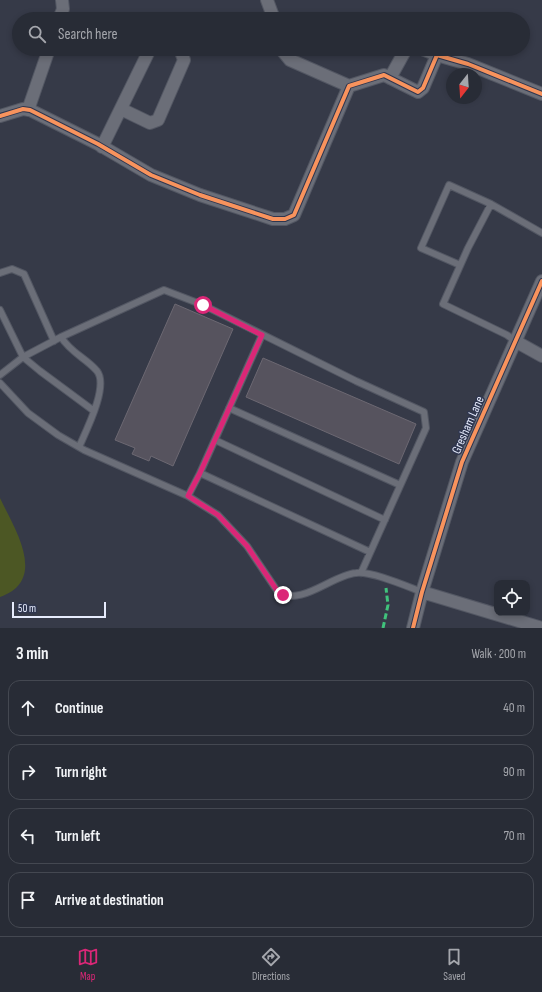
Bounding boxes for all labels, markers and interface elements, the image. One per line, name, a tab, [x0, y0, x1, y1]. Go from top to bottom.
search box	[12, 12, 530, 56]
icon: search	[26, 23, 48, 45]
text: Search here	[58, 25, 118, 44]
north arrow	[446, 68, 482, 104]
route start	[194, 296, 212, 314]
street label: Gresham Lane	[448, 394, 488, 456]
map controls	[494, 580, 530, 616]
button: locate	[494, 580, 530, 616]
route end	[274, 586, 292, 604]
scale bar	[12, 600, 106, 619]
text: 50 m	[18, 602, 36, 615]
text: 3 min	[16, 644, 49, 664]
text: Walk · 200 m	[471, 646, 526, 662]
icon: ahead	[17, 697, 39, 719]
text: Continue	[55, 699, 104, 718]
text: 40 m	[503, 700, 525, 716]
icon: right	[17, 761, 39, 783]
text: Turn right	[55, 763, 107, 782]
text: 90 m	[503, 764, 525, 780]
icon: left	[17, 825, 39, 847]
text: Turn left	[55, 827, 100, 846]
text: 70 m	[504, 828, 525, 844]
icon: arrive	[17, 889, 39, 911]
text: Arrive at destination	[55, 891, 164, 910]
tab: Map	[77, 946, 99, 983]
tab: Directions	[252, 946, 290, 983]
tab: Saved	[443, 946, 465, 983]

